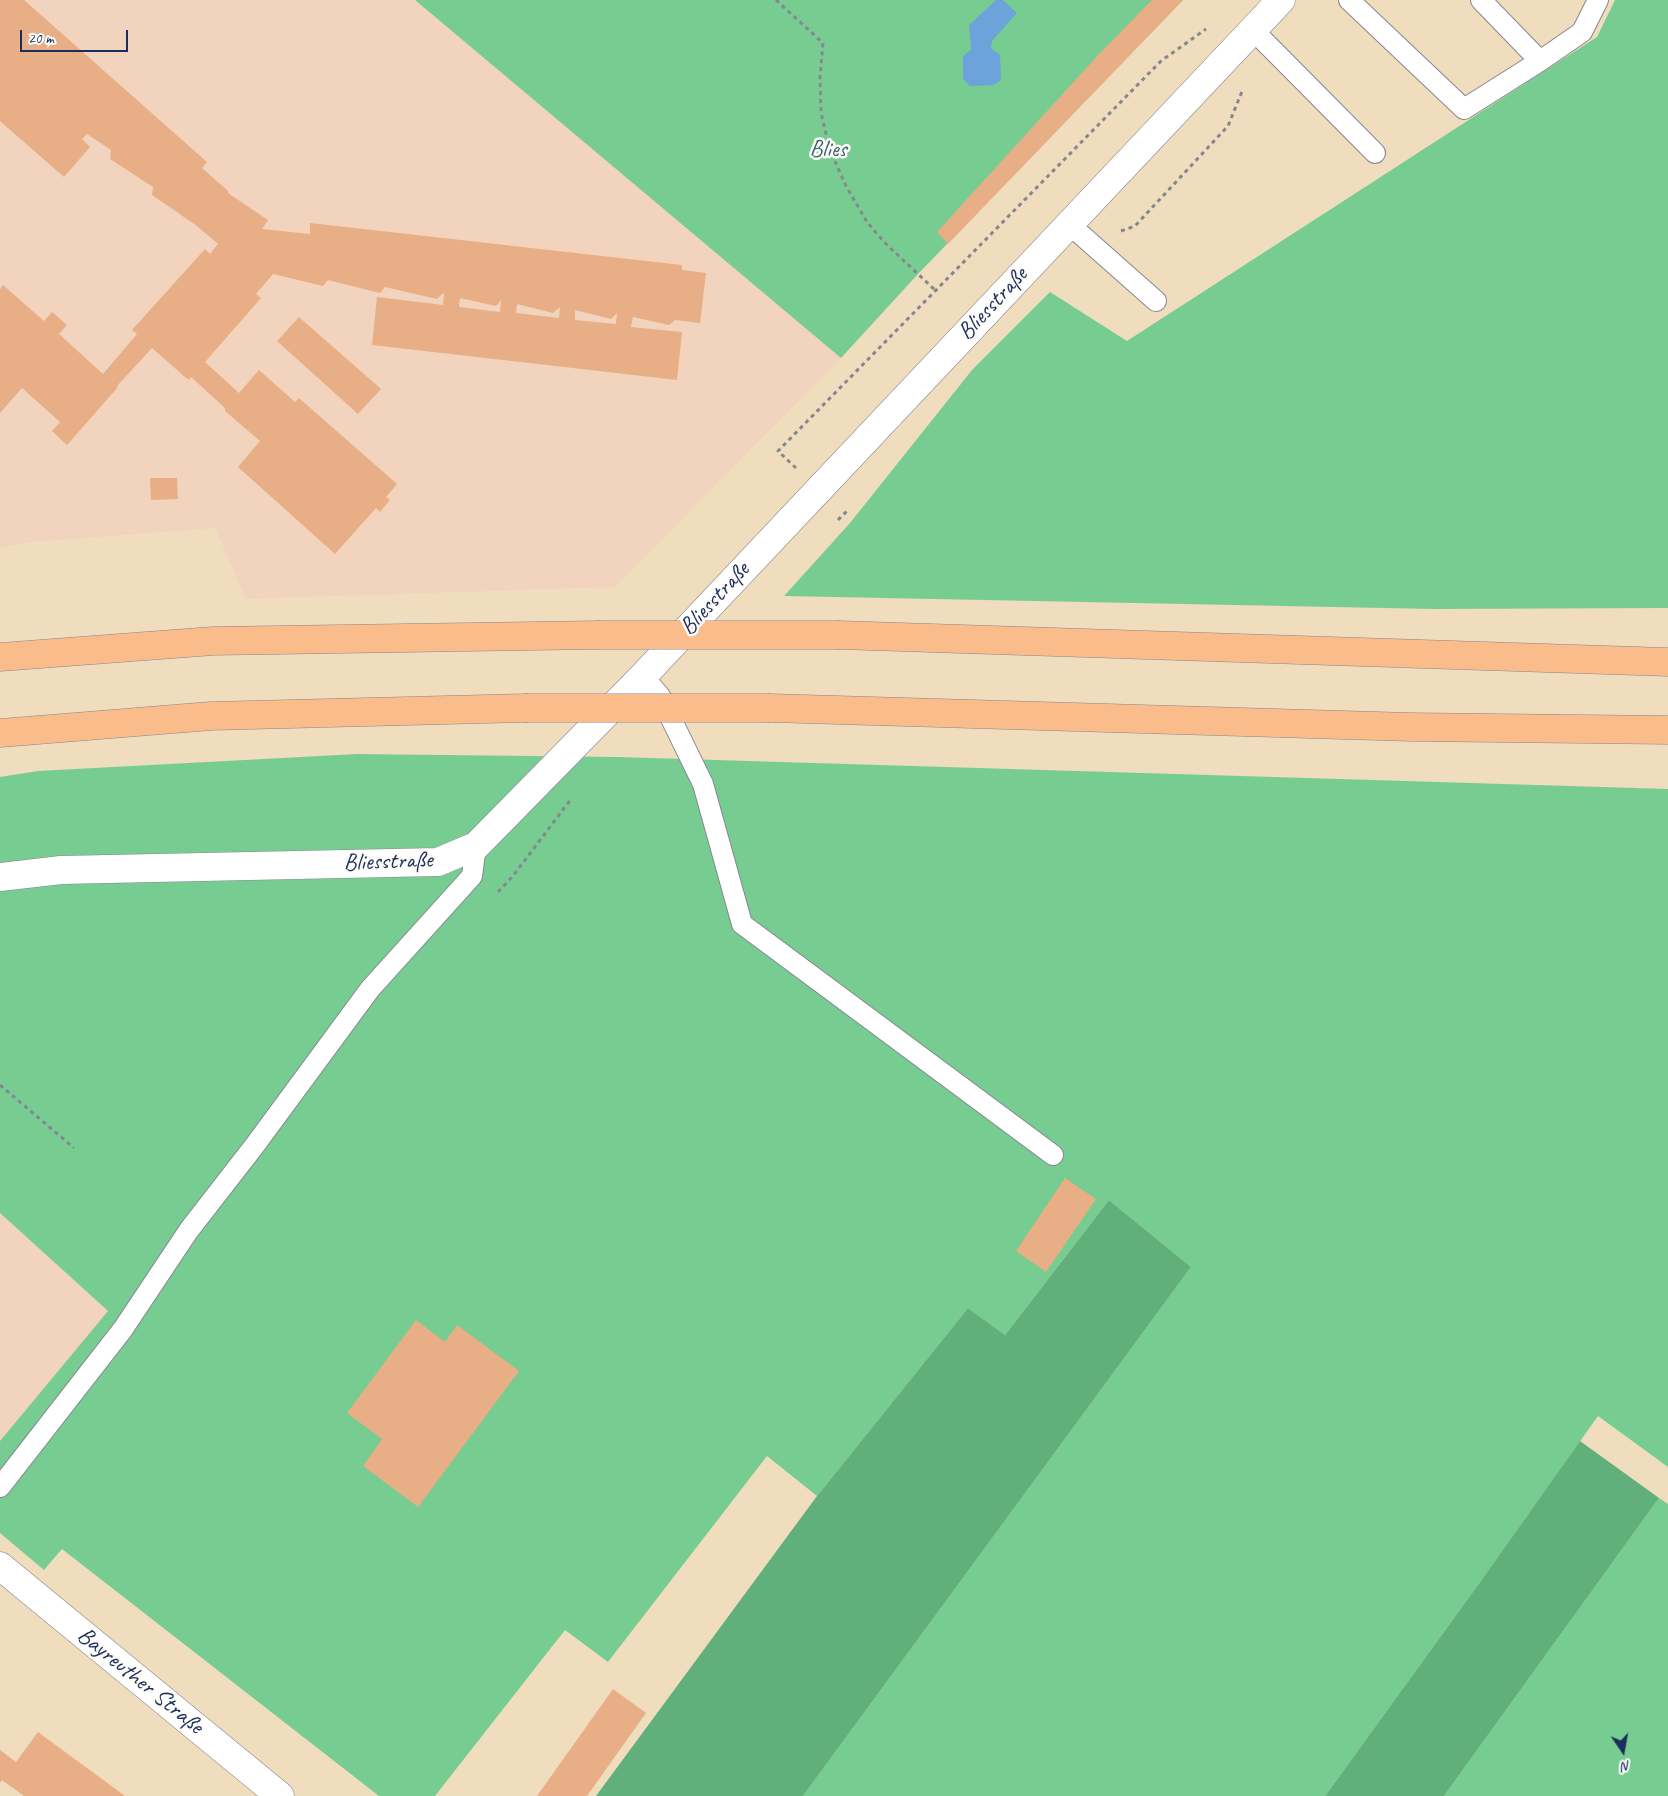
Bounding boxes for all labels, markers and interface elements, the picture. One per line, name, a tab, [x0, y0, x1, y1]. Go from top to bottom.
scale bar	[22, 20, 130, 52]
text: 20 m	[28, 29, 54, 48]
park label: Blies	[809, 136, 847, 164]
street label: Bliesstraße	[952, 262, 1034, 346]
street label: Bliesstraße	[674, 557, 756, 641]
street label: Bliesstraße	[343, 846, 433, 878]
street label: Bayreuther Straße	[71, 1621, 209, 1741]
north arrow	[1598, 1726, 1648, 1776]
text: N	[1620, 1757, 1632, 1775]

